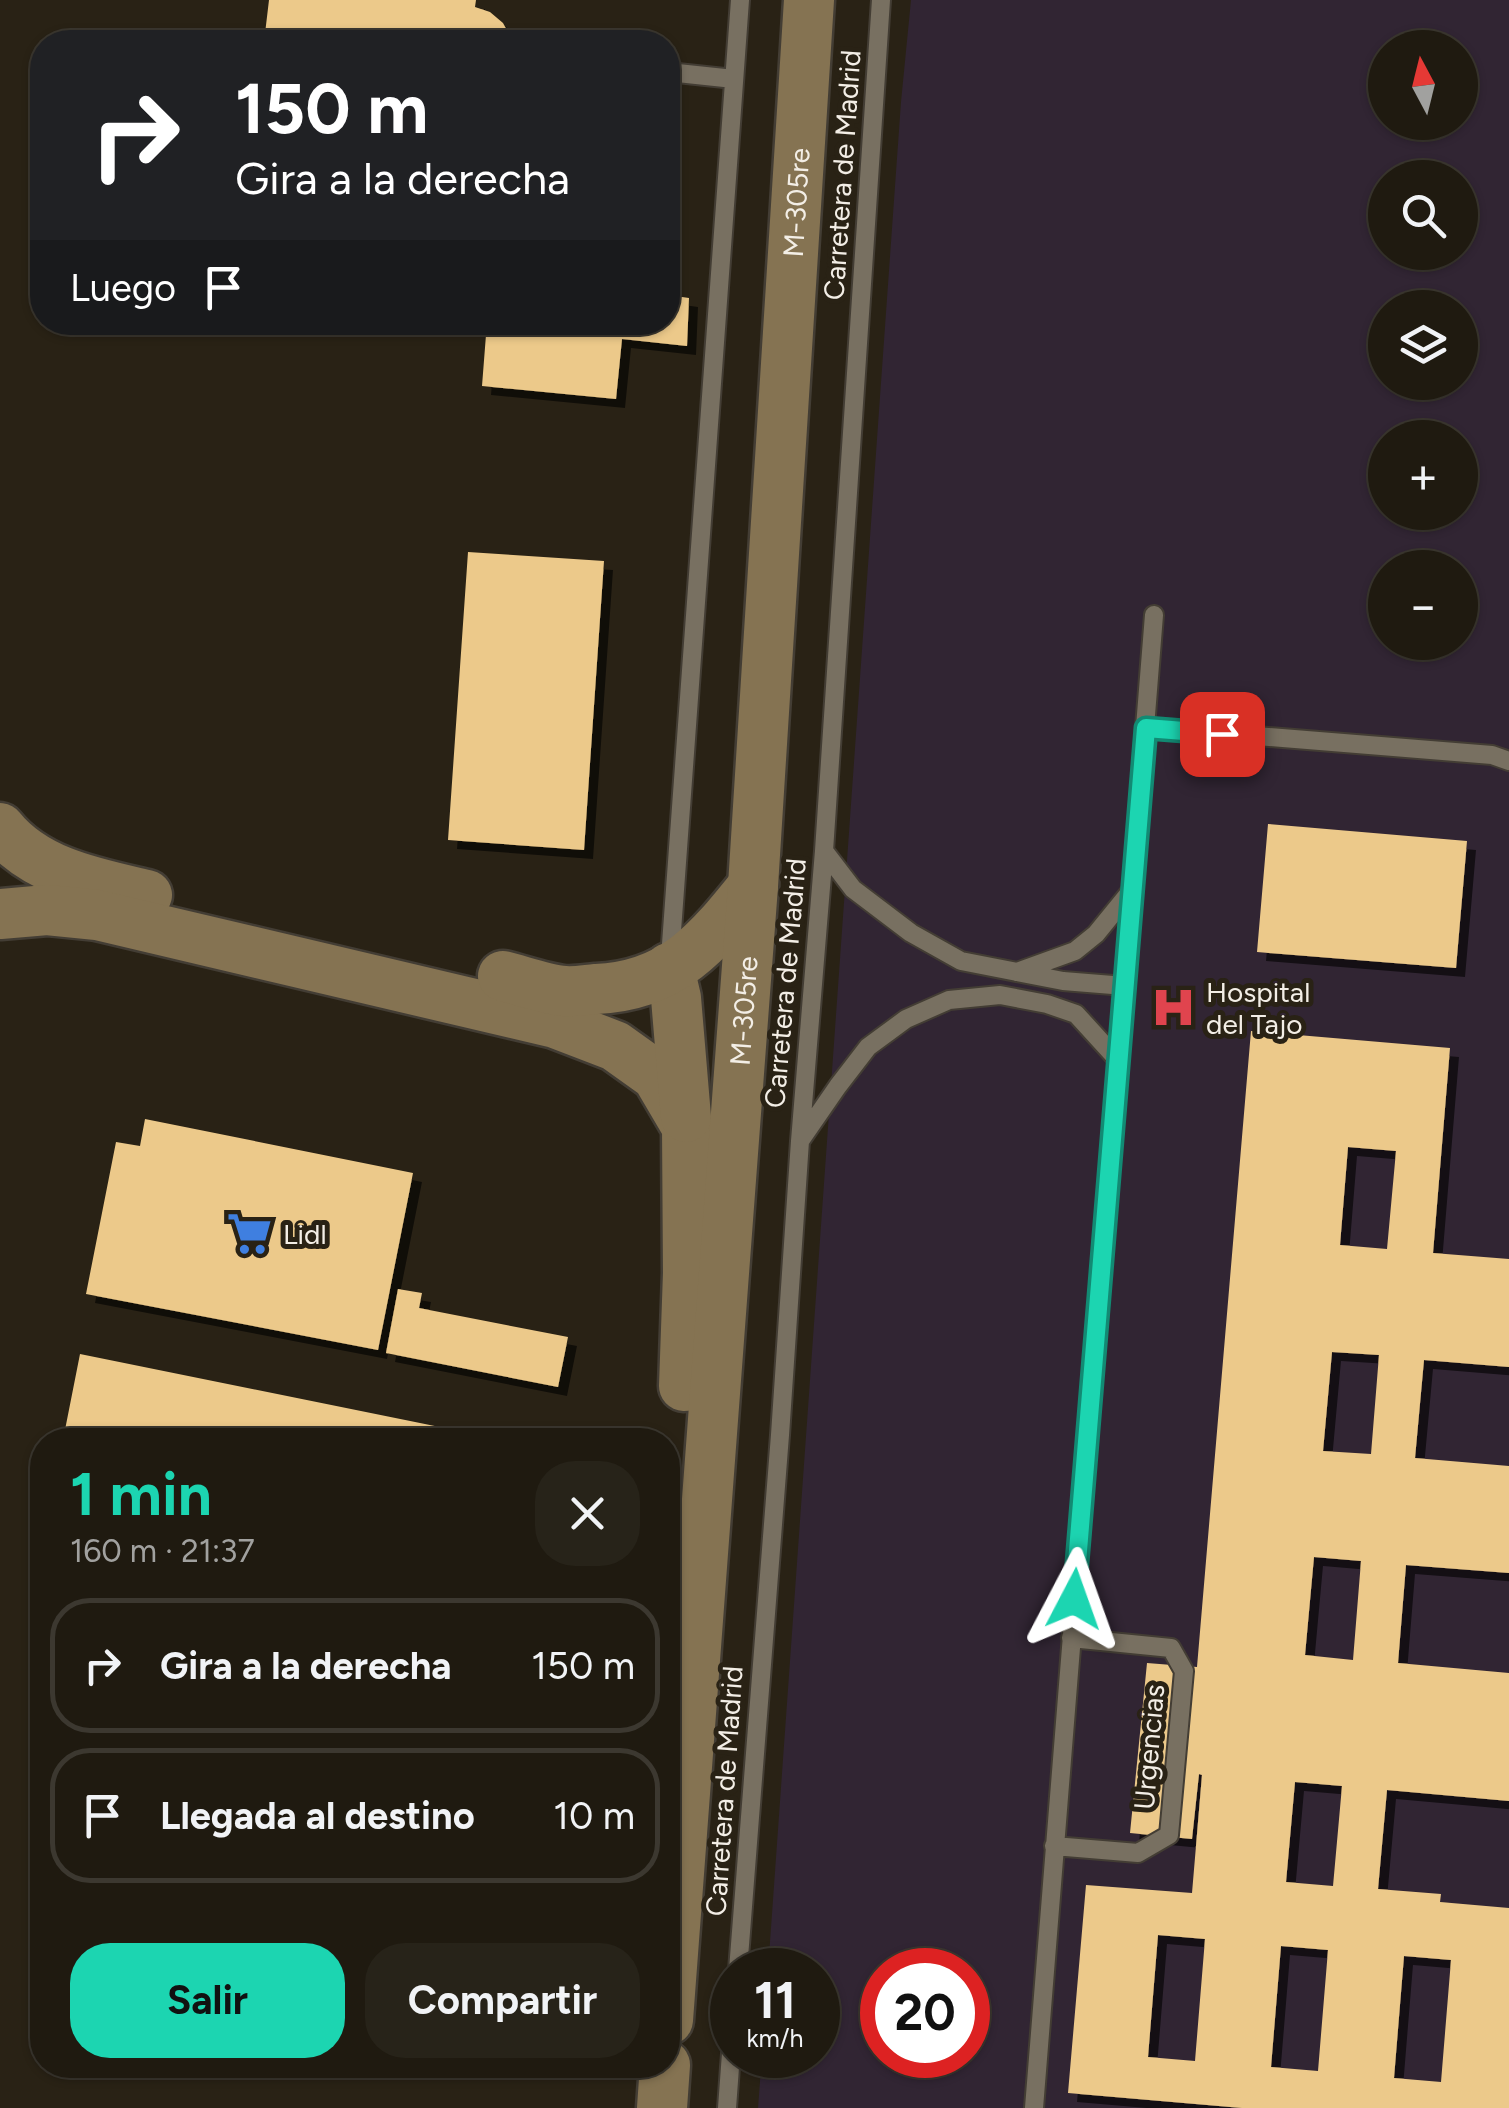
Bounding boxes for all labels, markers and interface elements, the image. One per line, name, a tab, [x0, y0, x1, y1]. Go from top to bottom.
north arrow	[1368, 30, 1478, 140]
map controls	[1368, 30, 1478, 660]
street label: Carretera de Madrid	[816, 49, 868, 301]
text: 150 m	[235, 66, 428, 151]
icon: right	[70, 70, 200, 200]
street label: M-305re	[776, 147, 817, 258]
text: Gira a la derecha	[235, 151, 570, 205]
button: search	[1368, 160, 1478, 270]
icon: arrive	[196, 260, 251, 315]
text: Luego	[70, 265, 176, 311]
button: layers	[1368, 290, 1478, 400]
button: +	[1368, 420, 1478, 530]
button: −	[1368, 550, 1478, 660]
pin	[1180, 692, 1265, 777]
icon: arrive	[1195, 707, 1250, 762]
street label: Carretera de Madrid	[757, 857, 813, 1109]
street label: M-305re	[723, 955, 765, 1067]
place label: Hospital del Tajo	[1206, 975, 1310, 1041]
hospital icon: Hospital del Tajo	[1149, 984, 1197, 1032]
supermarket icon: Lidl	[226, 1210, 274, 1258]
place label: Lidl	[283, 1217, 327, 1251]
text: 1 min	[70, 1458, 212, 1530]
button: close	[535, 1461, 640, 1566]
text: 160 m · 21:37	[70, 1532, 255, 1570]
position arrow	[1022, 1547, 1126, 1651]
icon: right	[75, 1638, 130, 1693]
text: Gira a la derecha	[160, 1643, 452, 1689]
text: 150 m	[531, 1643, 635, 1689]
street label: Carretera de Madrid	[698, 1665, 750, 1917]
street label: Urgencias	[1127, 1683, 1171, 1811]
icon: arrive	[75, 1788, 130, 1843]
text: Llegada al destino	[160, 1793, 475, 1839]
text: 10 m	[553, 1793, 635, 1839]
button: Salir	[70, 1943, 345, 2058]
button: Compartir	[365, 1943, 640, 2058]
speed limit sign: 20	[860, 1948, 990, 2078]
text: 11	[754, 1970, 796, 2031]
text: km/h	[746, 2023, 804, 2053]

